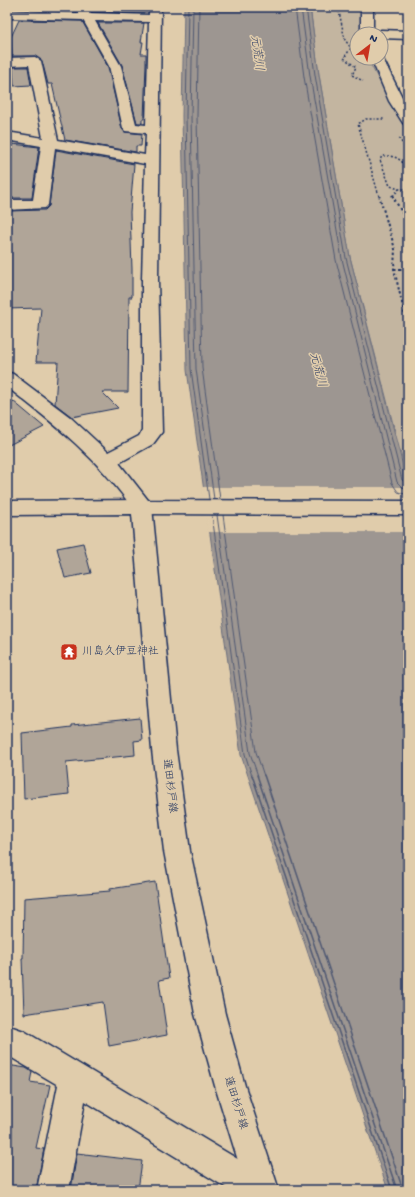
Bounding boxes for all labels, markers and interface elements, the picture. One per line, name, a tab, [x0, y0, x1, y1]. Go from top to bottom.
north arrow	[349, 26, 389, 66]
text: N	[367, 32, 379, 46]
water label: 元荒川	[247, 34, 266, 72]
water label: 元荒川	[306, 351, 329, 389]
temple icon: 川島久伊豆神社	[59, 642, 79, 662]
place label: 川島久伊豆神社	[82, 645, 159, 658]
street label: 蓮田杉戸線	[160, 758, 179, 814]
street label: 蓮田杉戸線	[221, 1075, 250, 1131]

